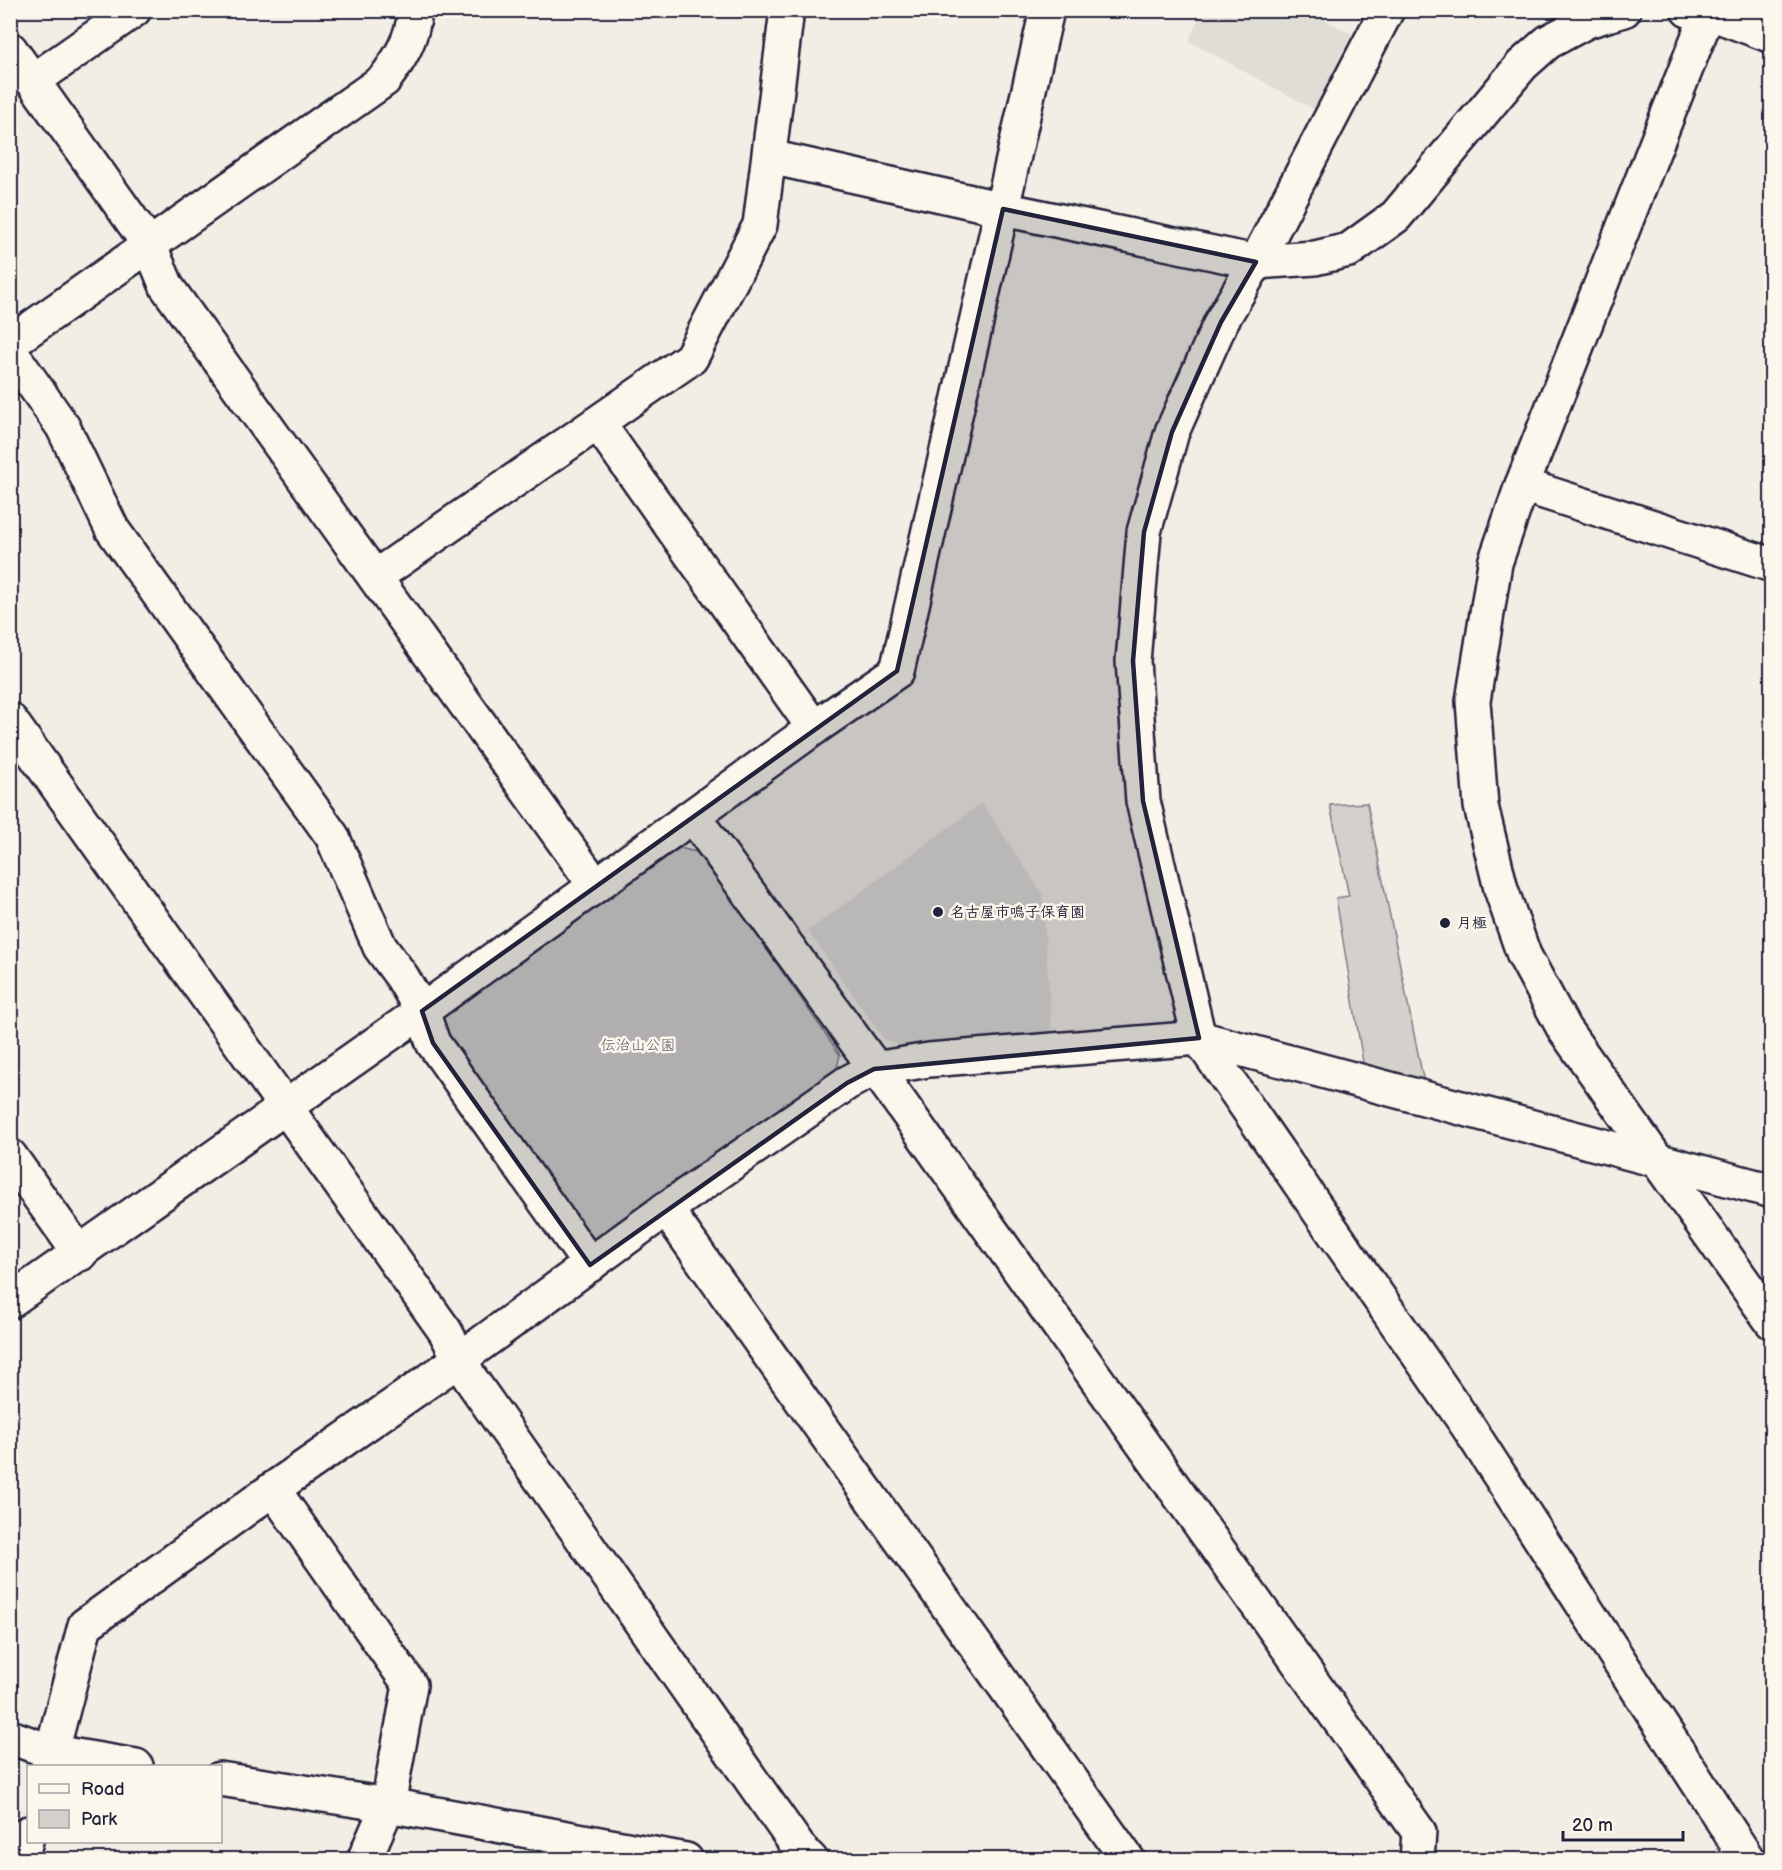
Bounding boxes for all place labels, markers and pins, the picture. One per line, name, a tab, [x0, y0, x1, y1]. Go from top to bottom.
place label: 名古屋市鳴子保育園	[950, 903, 1085, 922]
marker: 名古屋市鳴子保育園	[931, 905, 945, 919]
place label: 月極	[1457, 914, 1487, 933]
marker: 月極	[1438, 916, 1452, 930]

